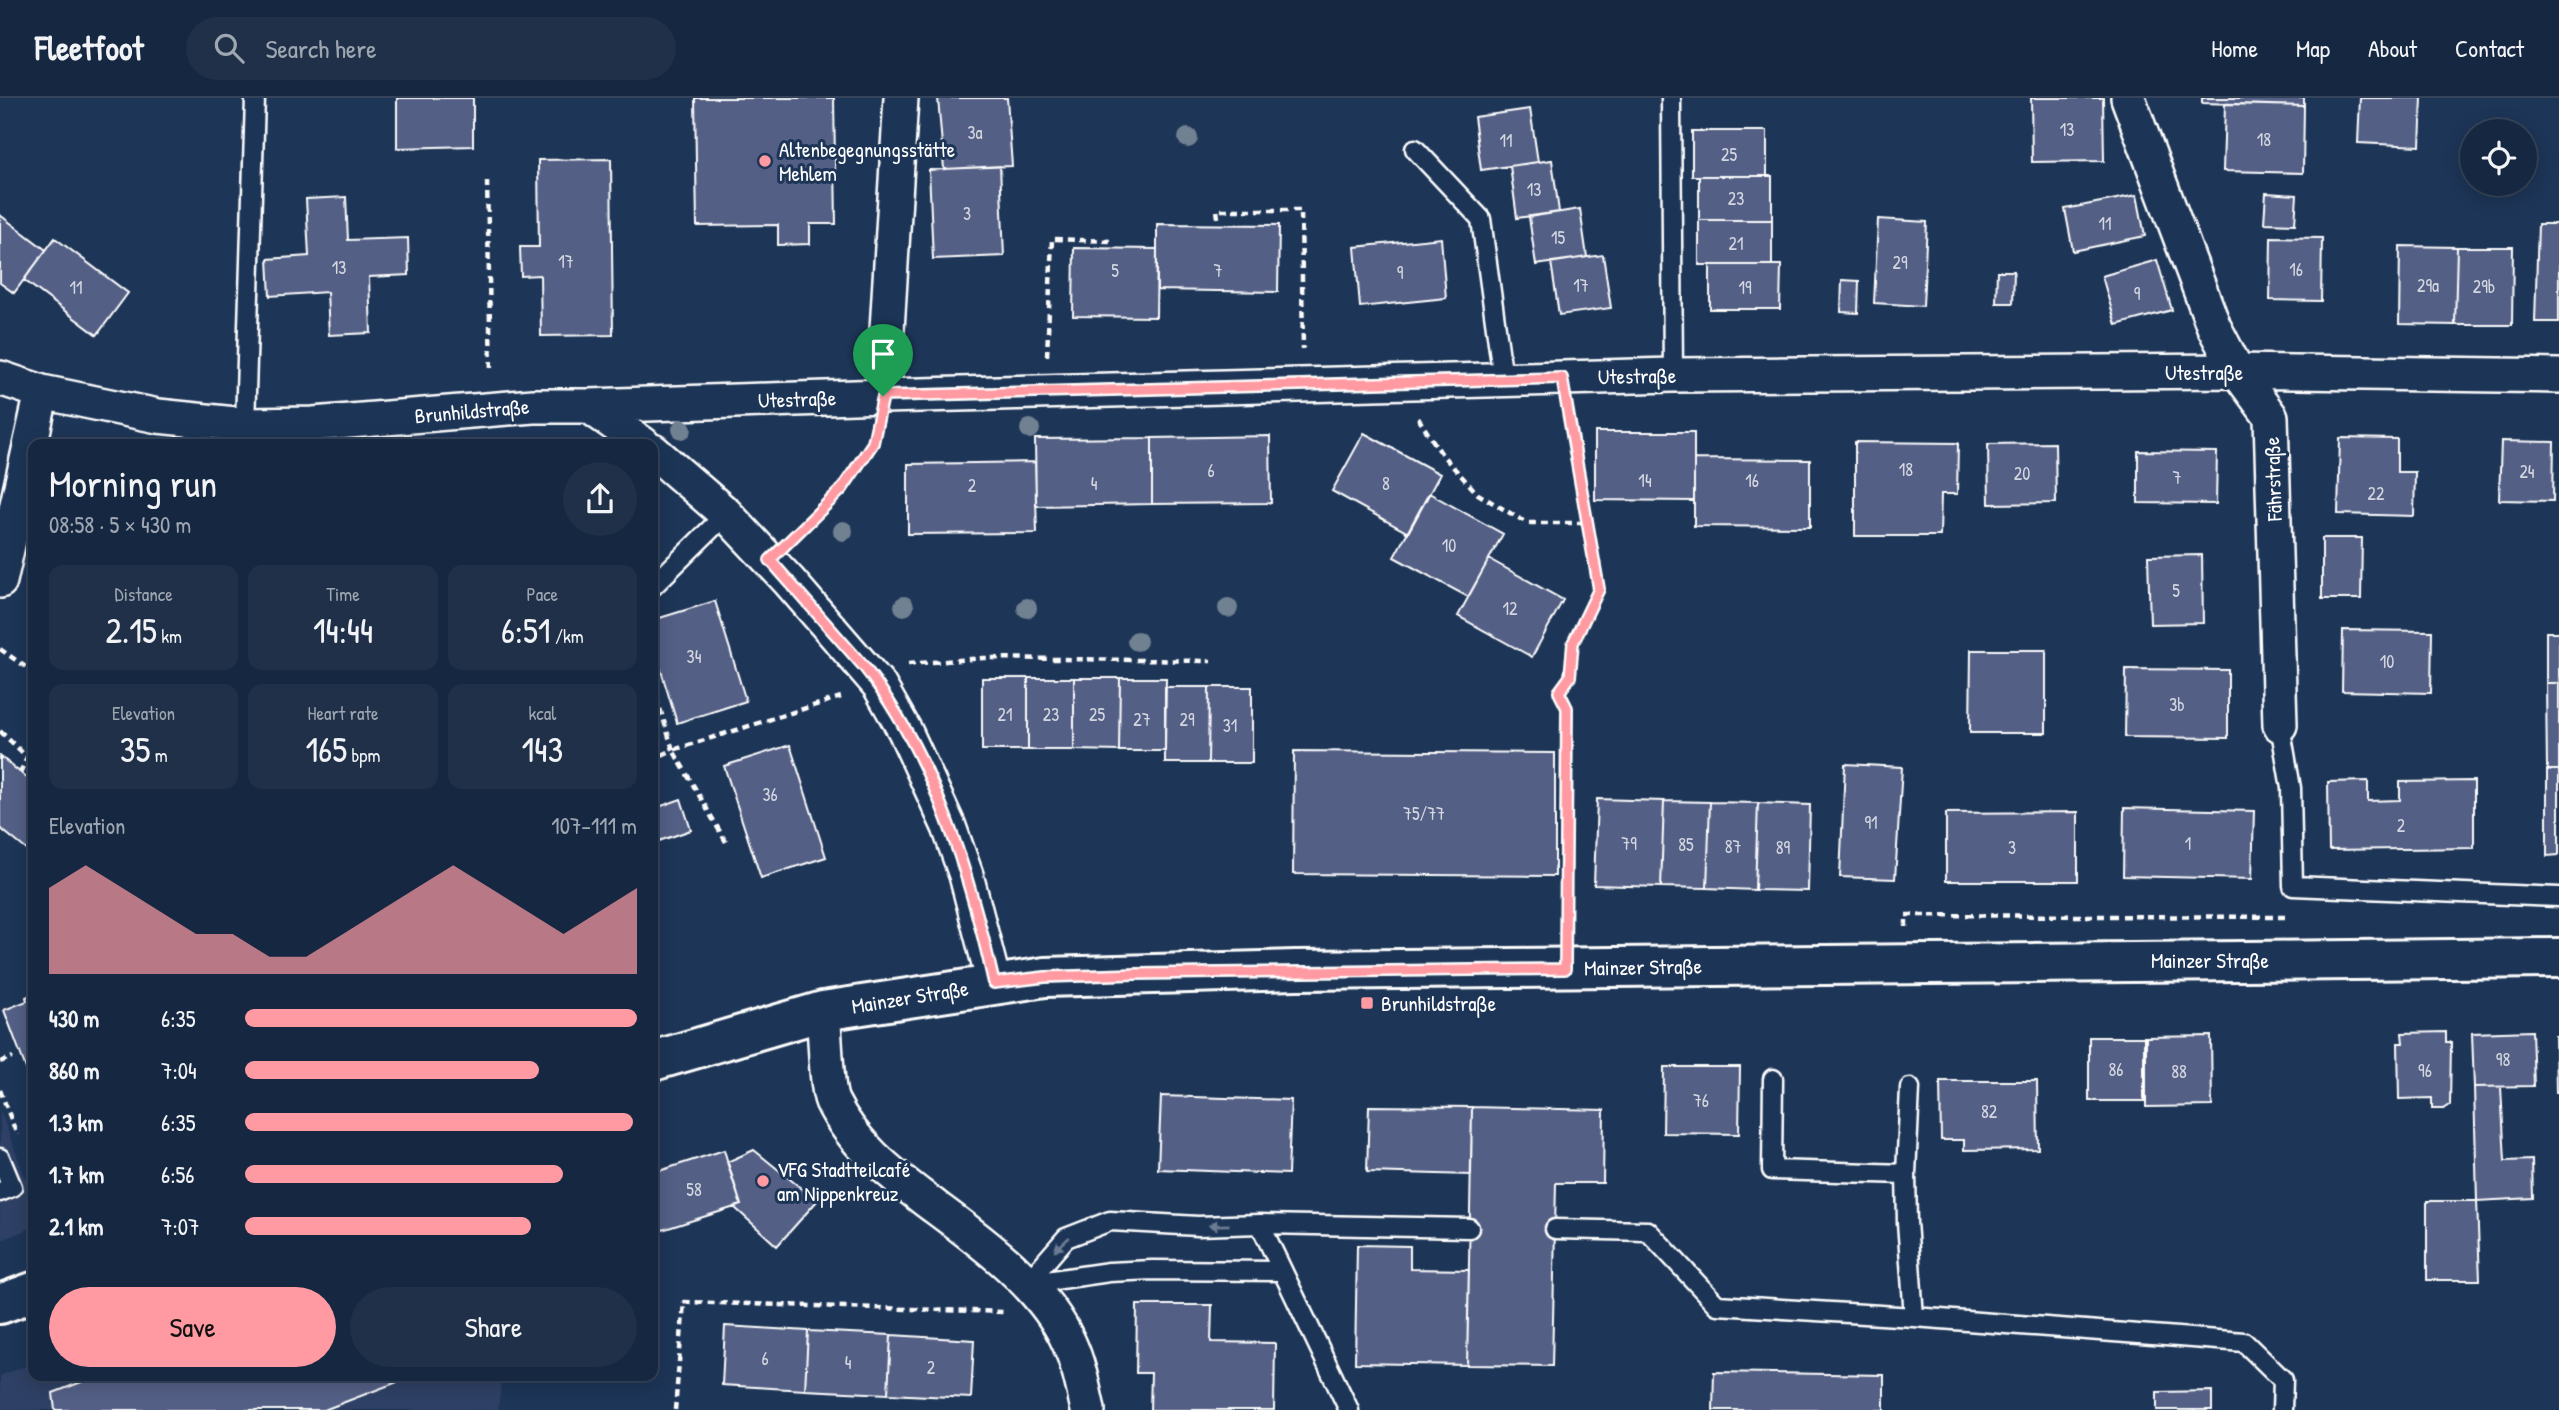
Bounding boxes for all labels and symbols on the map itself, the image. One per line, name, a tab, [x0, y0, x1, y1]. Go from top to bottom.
house number: 13	[2060, 117, 2074, 142]
house number: 3a	[967, 120, 983, 145]
house number: 18	[2257, 127, 2271, 152]
house number: 11	[1499, 128, 1513, 153]
place label: Altenbegegnungsstätte Mehlem	[779, 135, 955, 188]
house number: 25	[1721, 142, 1737, 167]
marker: Altenbegegnungsstätte Mehlem	[757, 153, 773, 169]
house number: 13	[1527, 177, 1541, 202]
house number: 23	[1728, 186, 1744, 211]
house number: 3	[963, 201, 971, 226]
house number: 11	[2098, 211, 2112, 236]
house number: 15	[1551, 225, 1565, 250]
house number: 21	[1729, 231, 1743, 256]
house number: 17	[558, 249, 574, 274]
house number: 29	[1892, 250, 1908, 275]
house number: 13	[332, 255, 346, 280]
house number: 16	[2289, 257, 2303, 282]
house number: 5	[1111, 258, 1119, 283]
house number: 7	[1214, 258, 1223, 283]
house number: 9	[1397, 260, 1404, 285]
house number: 17	[1573, 273, 1589, 298]
house number: 29a	[2417, 273, 2439, 298]
house number: 29b	[2473, 274, 2495, 299]
house number: 11	[69, 275, 83, 300]
house number: 19	[1738, 275, 1752, 300]
house number: 9	[2134, 281, 2141, 306]
pin	[853, 324, 913, 396]
street label: Utestraße	[2165, 358, 2243, 387]
street label: Utestraße	[1598, 361, 1676, 391]
street label: Utestraße	[757, 383, 837, 415]
street label: Brunhildstraße	[413, 392, 531, 430]
street label: Fährstraße	[2257, 436, 2289, 523]
house number: 18	[1899, 457, 1913, 482]
house number: 6	[1207, 458, 1215, 483]
house number: 24	[2519, 459, 2535, 484]
house number: 20	[2014, 461, 2030, 486]
house number: 7	[2173, 465, 2182, 490]
house number: 14	[1638, 468, 1652, 493]
house number: 16	[1745, 468, 1759, 493]
house number: 4	[1091, 471, 1098, 496]
house number: 8	[1382, 471, 1390, 496]
house number: 2	[968, 473, 977, 498]
house number: 22	[2368, 481, 2385, 506]
house number: 10	[1442, 533, 1456, 558]
house number: 5	[2172, 578, 2180, 603]
house number: 12	[1503, 596, 1518, 621]
house number: 34	[687, 644, 702, 669]
house number: 10	[2380, 649, 2394, 674]
house number: 3b	[2169, 692, 2185, 717]
house number: 21	[998, 702, 1012, 727]
house number: 23	[1043, 702, 1059, 727]
house number: 25	[1089, 702, 1105, 727]
house number: 27	[1133, 707, 1151, 732]
house number: 29	[1179, 707, 1195, 732]
house number: 31	[1223, 713, 1237, 738]
house number: 36	[762, 782, 778, 807]
house number: 75/77	[1403, 801, 1445, 826]
house number: 91	[1864, 810, 1878, 835]
house number: 2	[2397, 813, 2406, 838]
house number: 79	[1621, 831, 1637, 856]
house number: 1	[2185, 831, 2191, 856]
house number: 85	[1678, 832, 1694, 857]
house number: 87	[1725, 834, 1741, 859]
house number: 89	[1776, 835, 1791, 860]
house number: 3	[2008, 835, 2016, 860]
street label: Mainzer Straße	[2151, 946, 2269, 975]
street label: Mainzer Straße	[1584, 951, 1702, 983]
street label: Mainzer Straße	[850, 973, 970, 1021]
place label: Brunhildstraße	[1381, 989, 1496, 1018]
marker: Brunhildstraße	[1359, 995, 1375, 1011]
house number: 98	[2496, 1047, 2510, 1072]
house number: 86	[2109, 1057, 2123, 1082]
house number: 96	[2418, 1058, 2432, 1083]
house number: 88	[2171, 1059, 2187, 1084]
house number: 76	[1693, 1088, 1709, 1113]
house number: 82	[1981, 1099, 1998, 1124]
place label: VFG Stadtteilcafé am Nippenkreuz	[777, 1155, 910, 1208]
marker: VFG Stadtteilcafé am Nippenkreuz	[755, 1173, 771, 1189]
house number: 58	[686, 1177, 702, 1202]
one-way arrow	[1207, 1219, 1229, 1231]
one-way arrow	[1054, 1236, 1071, 1252]
house number: 6	[761, 1346, 769, 1371]
house number: 4	[845, 1350, 852, 1375]
house number: 2	[927, 1355, 936, 1380]

